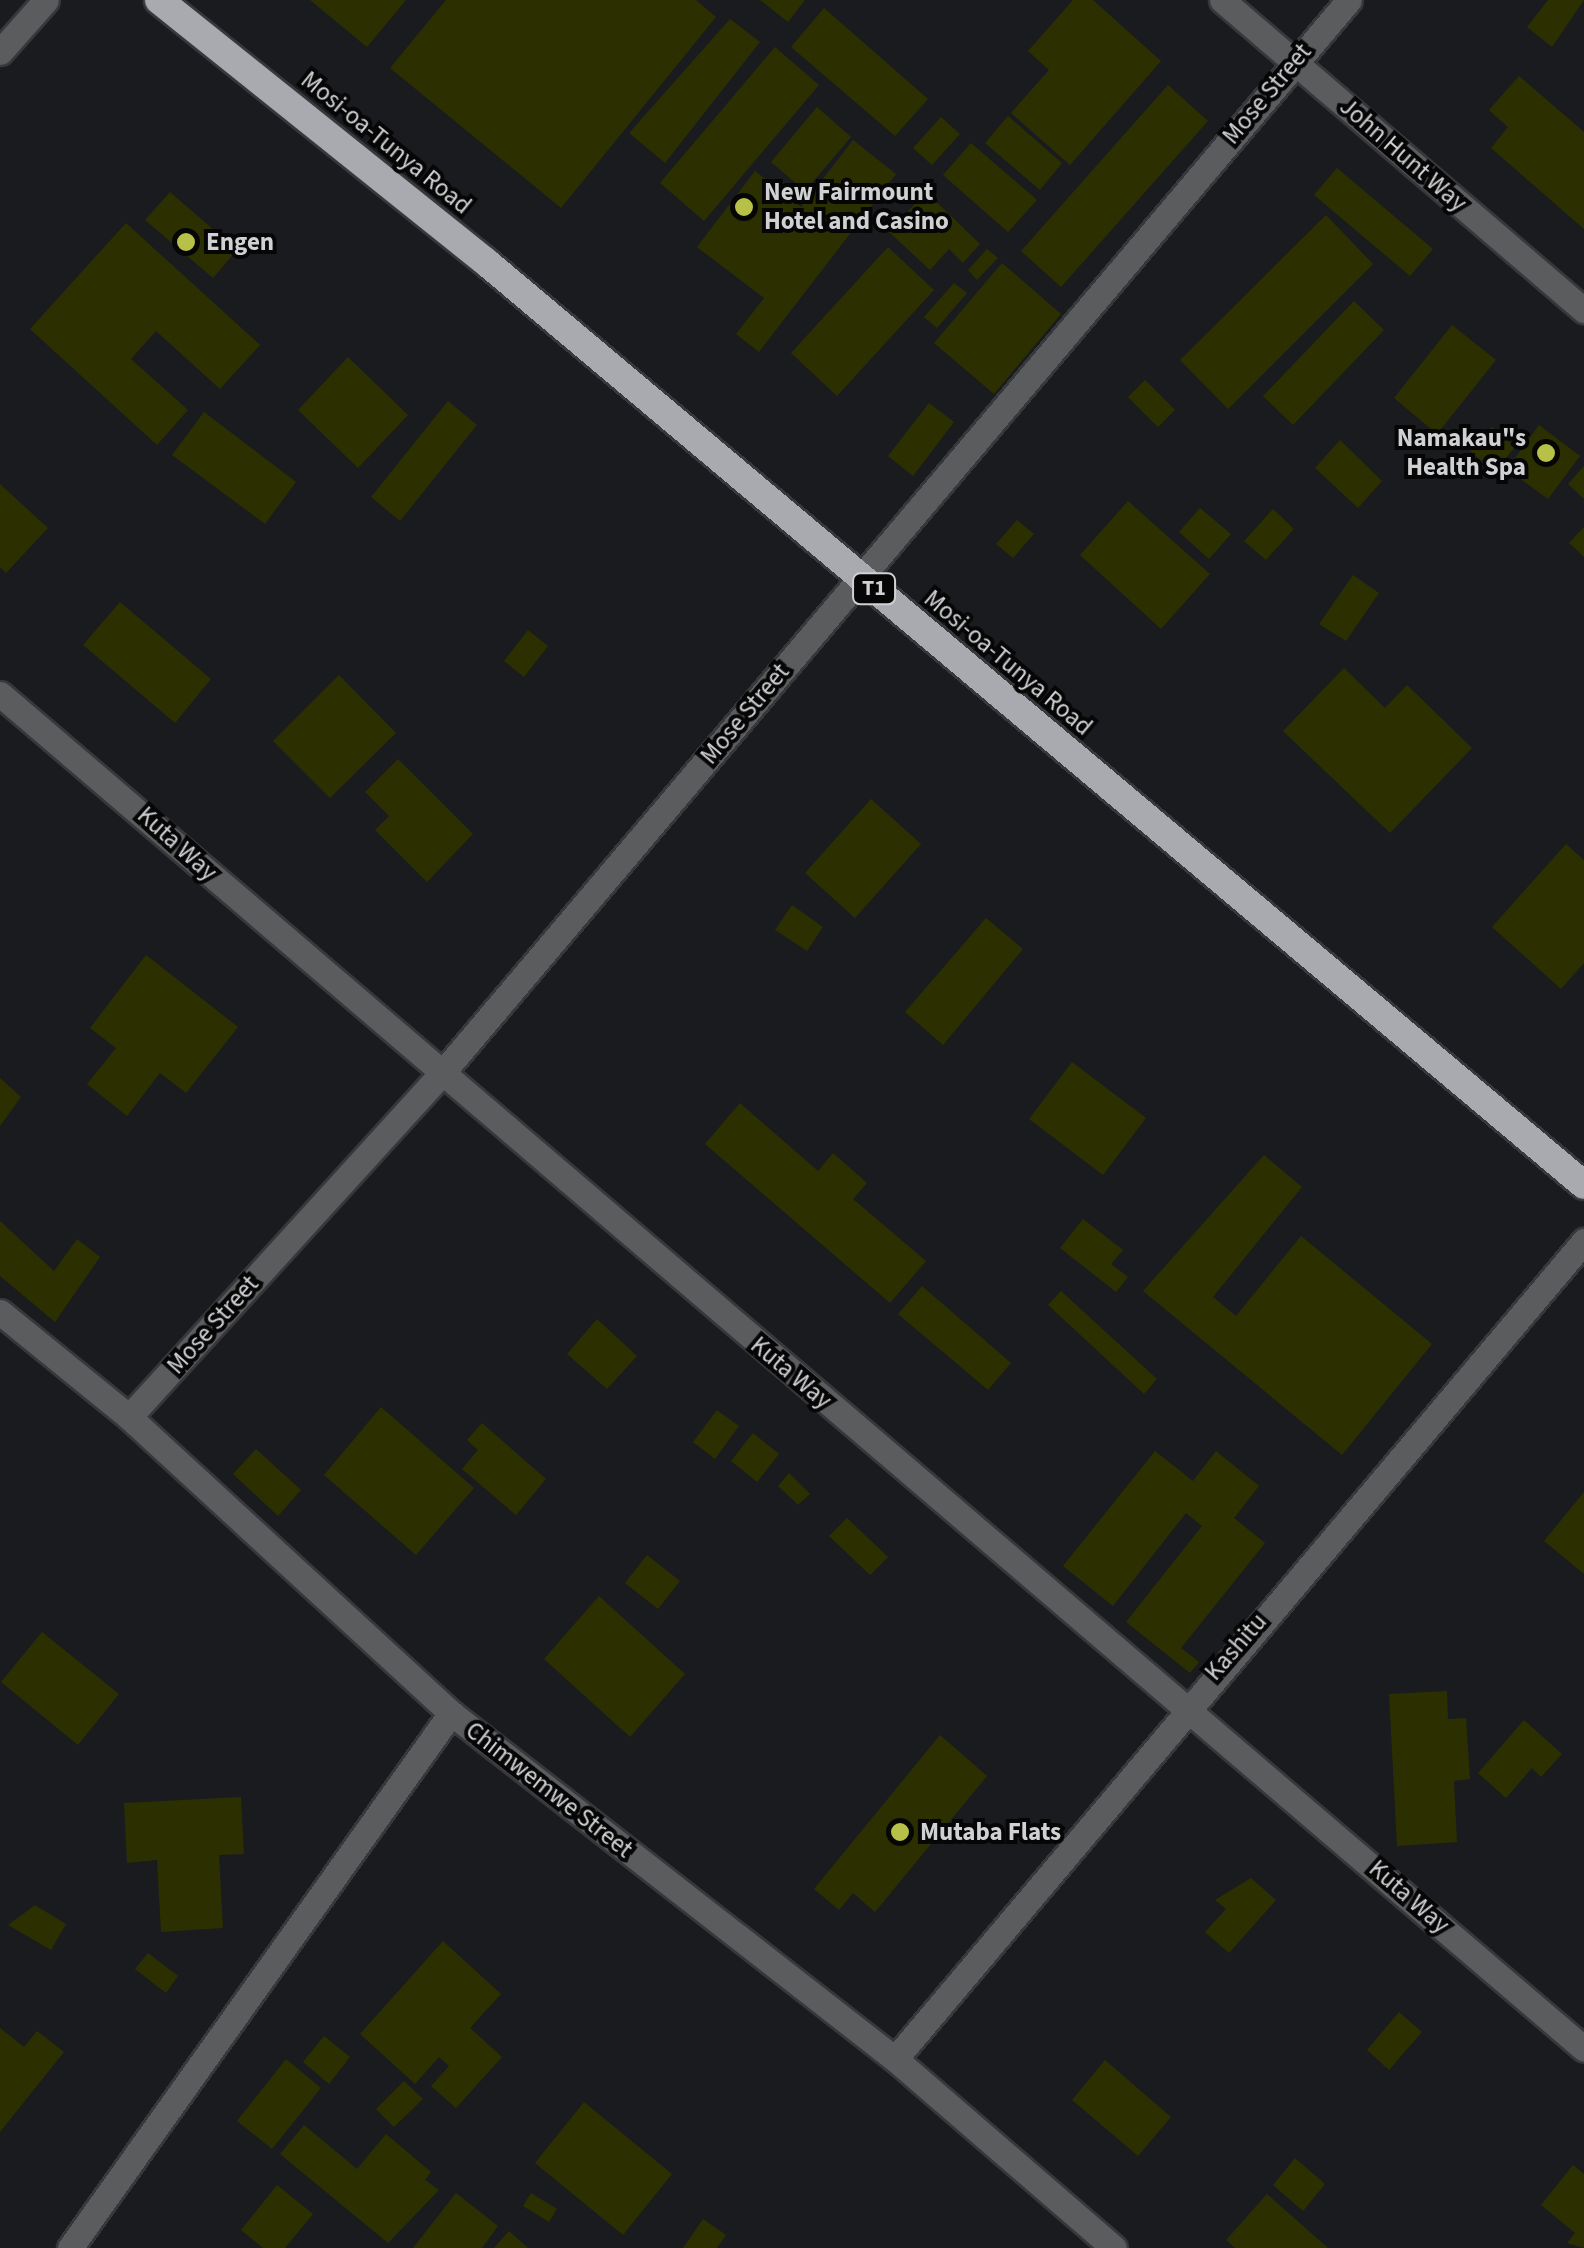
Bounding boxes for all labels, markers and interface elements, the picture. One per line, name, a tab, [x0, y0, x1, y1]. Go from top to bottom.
street label: Mose Street	[1216, 38, 1318, 150]
street label: Mosi-oa-Tunya Road	[295, 65, 477, 221]
street label: John Hunt Way	[1333, 92, 1473, 218]
place label: New Fairmount Hotel and Casino	[764, 178, 949, 237]
marker: New Fairmount Hotel and Casino	[733, 196, 755, 218]
place label: Engen	[206, 227, 274, 257]
marker: Engen	[175, 231, 197, 253]
place label: Namakau"s Health Spa	[1397, 424, 1526, 483]
marker: Namakau"s Health Spa	[1535, 442, 1557, 464]
road number: T1	[852, 572, 896, 606]
street label: Mosi-oa-Tunya Road	[918, 584, 1098, 742]
street label: Mose Street	[694, 658, 796, 770]
street label: Kuta Way	[131, 800, 223, 888]
street label: Mose Street	[161, 1270, 265, 1380]
street label: Kuta Way	[744, 1330, 838, 1416]
street label: Kashitu	[1199, 1607, 1273, 1687]
street label: Chimwemwe Street	[460, 1715, 638, 1865]
place label: Mutaba Flats	[920, 1817, 1061, 1847]
marker: Mutaba Flats	[889, 1821, 911, 1843]
street label: Kuta Way	[1363, 1854, 1455, 1940]

